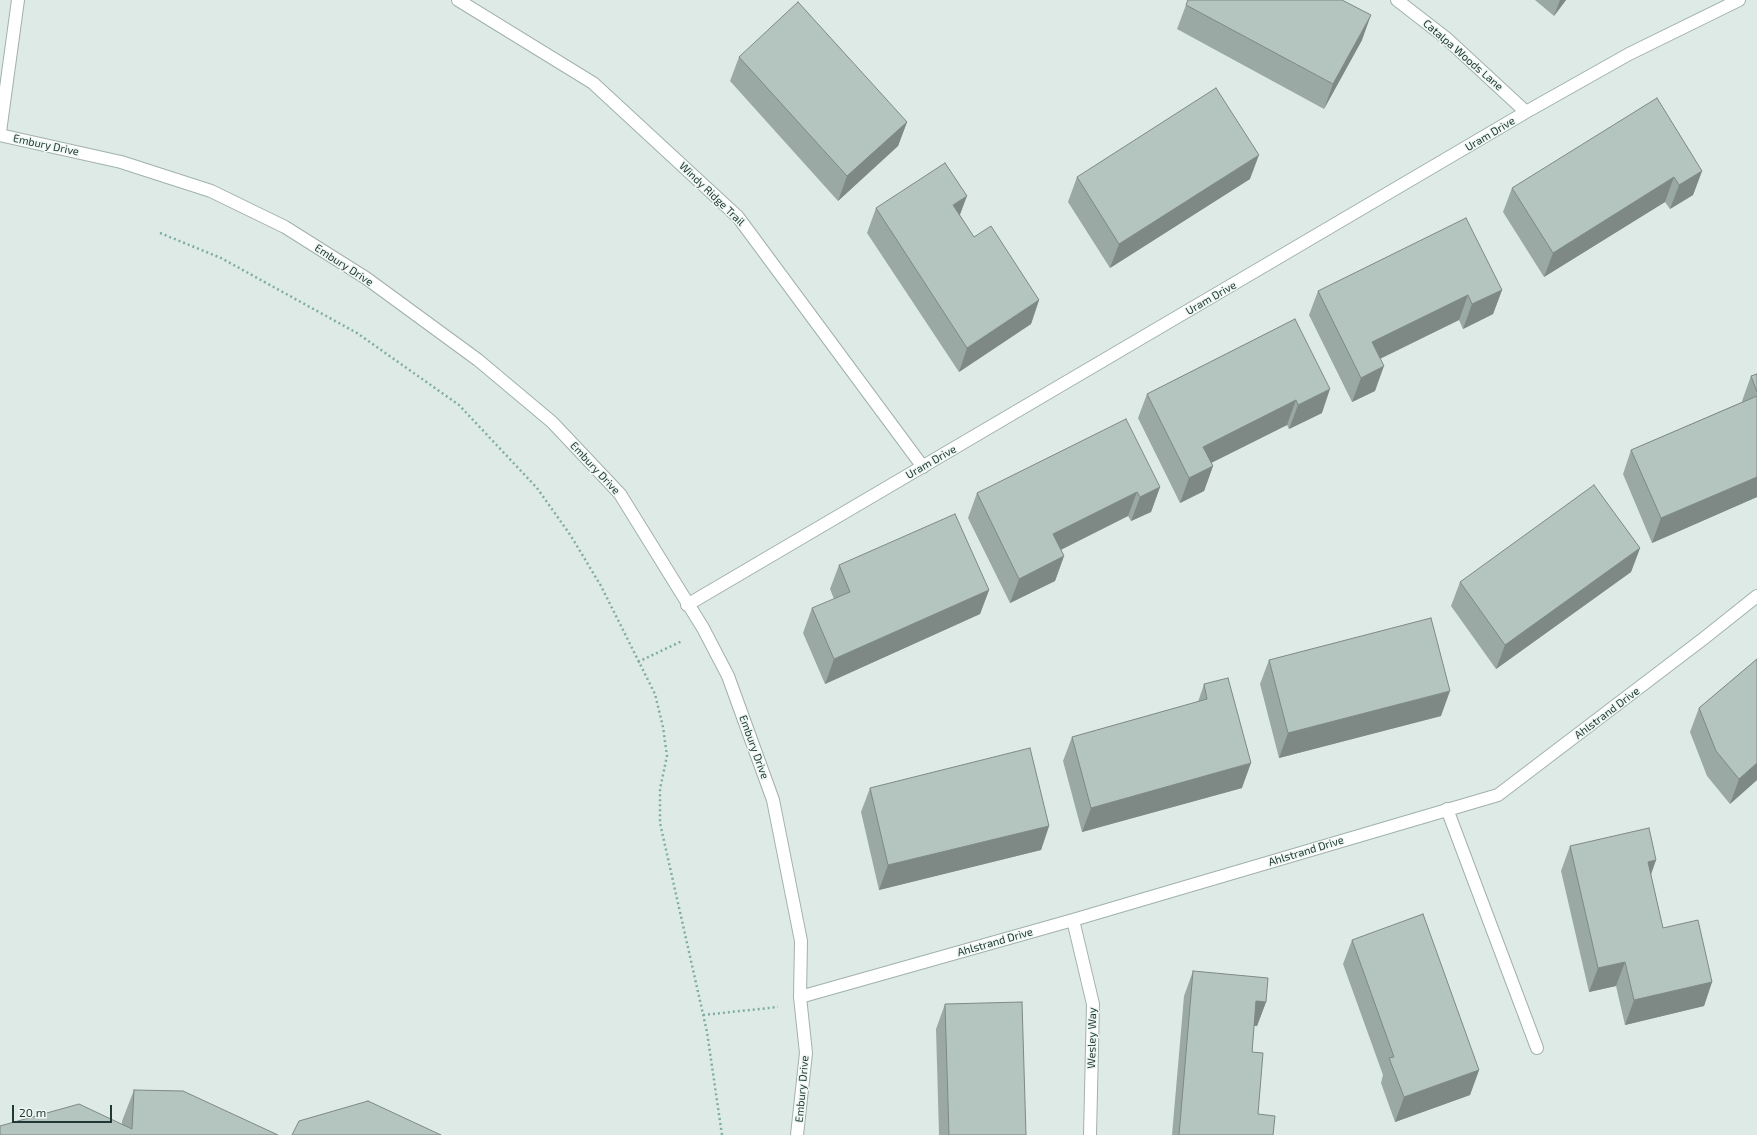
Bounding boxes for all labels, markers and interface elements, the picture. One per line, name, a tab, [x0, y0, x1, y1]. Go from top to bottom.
street label: Catalpa Woods Lane	[1420, 17, 1506, 93]
street label: Uram Drive	[1463, 114, 1517, 154]
street label: Embury Drive	[12, 132, 80, 158]
street label: Windy Ridge Trail	[676, 159, 748, 229]
street label: Embury Drive	[312, 241, 376, 289]
street label: Uram Drive	[1183, 278, 1239, 318]
street label: Embury Drive	[567, 439, 623, 497]
street label: Uram Drive	[903, 442, 959, 482]
street label: Ahlstrand Drive	[1572, 684, 1642, 742]
street label: Embury Drive	[736, 713, 772, 781]
street label: Ahlstrand Drive	[1267, 833, 1345, 869]
street label: Ahlstrand Drive	[956, 925, 1034, 959]
street label: Wesley Way	[1085, 1007, 1099, 1069]
street label: Embury Drive	[792, 1055, 812, 1123]
scale bar	[14, 1097, 114, 1123]
text: 20 m	[19, 1105, 46, 1119]

